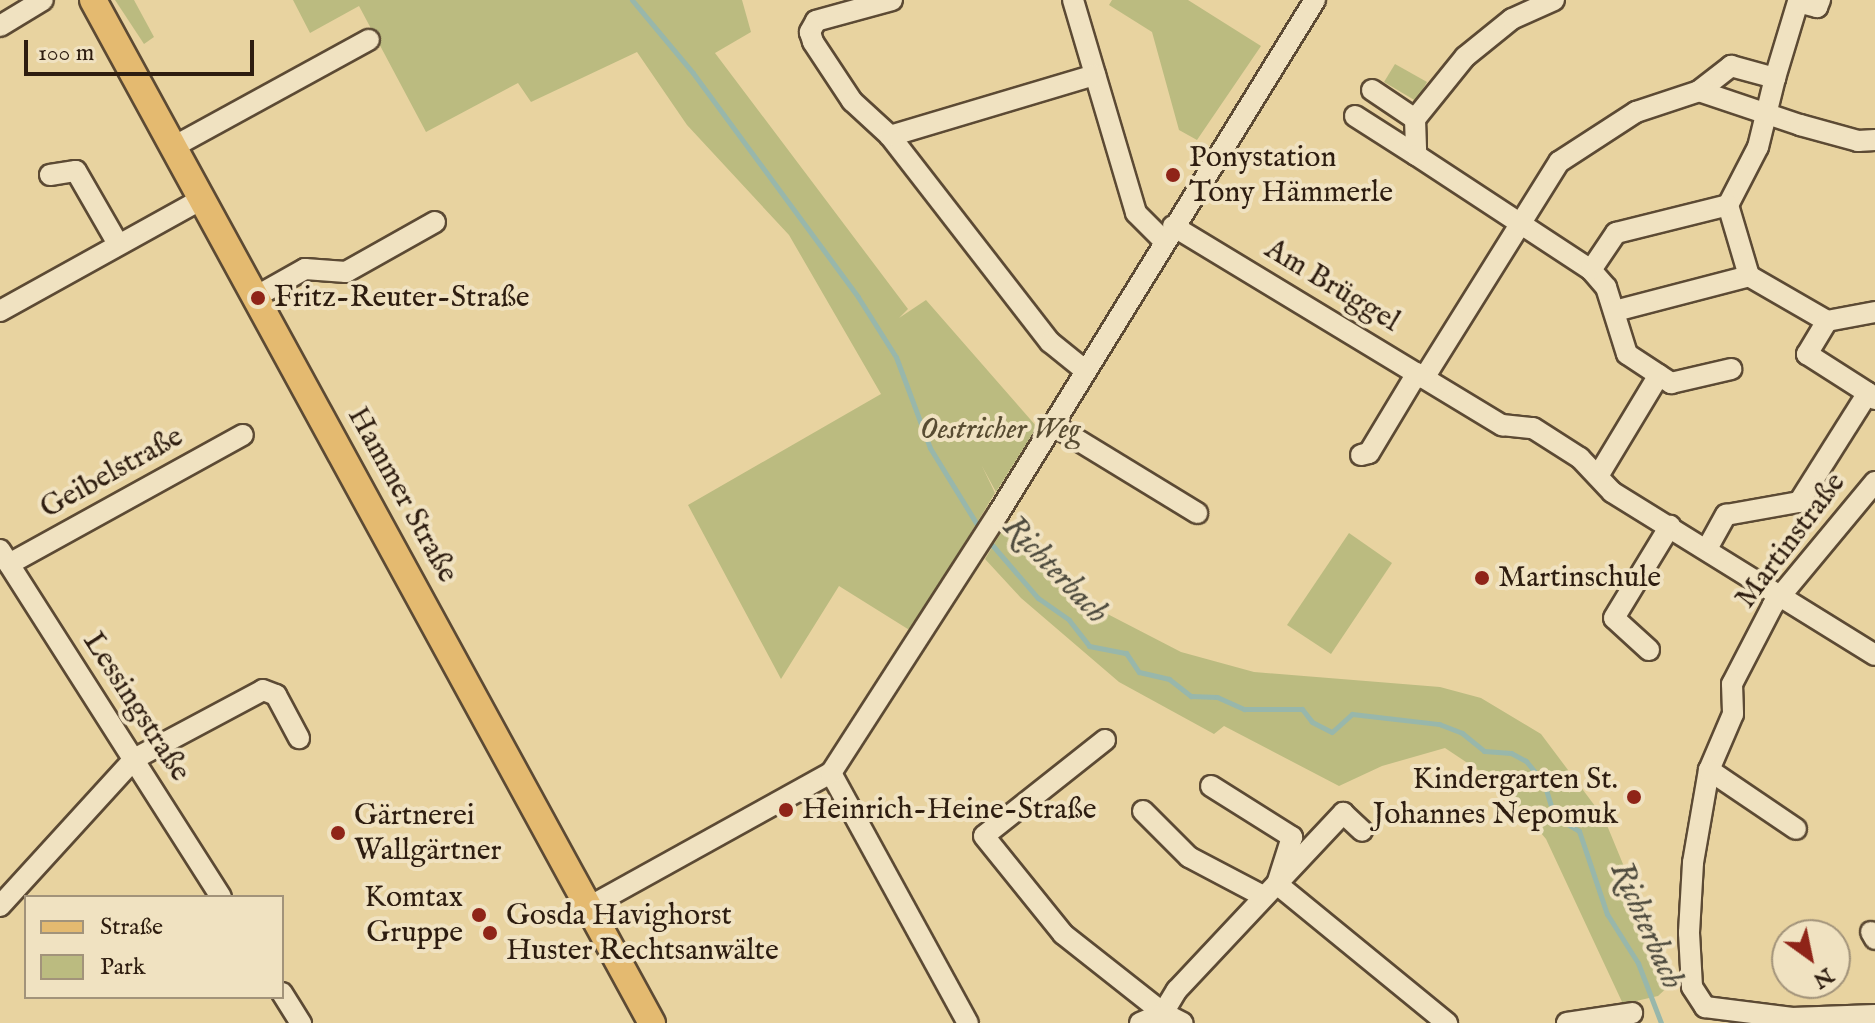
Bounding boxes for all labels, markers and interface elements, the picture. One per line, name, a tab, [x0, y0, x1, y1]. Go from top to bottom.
scale bar	[28, 24, 258, 74]
text: 100 m	[38, 38, 94, 69]
place label: Ponystation Tony Hämmerle	[1189, 140, 1393, 210]
marker: Ponystation Tony Hämmerle	[1164, 166, 1182, 184]
street label: Am Brüggel	[1258, 232, 1406, 340]
place label: Fritz-Reuter-Straße	[274, 280, 530, 316]
marker: Fritz-Reuter-Straße	[249, 289, 267, 307]
street label: Hammer Straße	[339, 401, 465, 589]
park label: Oestricher Weg	[920, 412, 1080, 448]
street label: Geibelstraße	[34, 419, 190, 527]
street label: Martinstraße	[1728, 466, 1854, 616]
water label: Richterbach	[993, 509, 1115, 633]
place label: Martinschule	[1498, 560, 1661, 596]
marker: Martinschule	[1473, 569, 1491, 587]
street label: Lessingstraße	[74, 626, 198, 788]
place label: Kindergarten St. Johannes Nepomuk	[1373, 762, 1618, 832]
marker: Kindergarten St. Johannes Nepomuk	[1625, 788, 1643, 806]
place label: Heinrich-Heine-Straße	[802, 792, 1097, 828]
place label: Gärtnerei Wallgärtner	[354, 798, 501, 868]
marker: Heinrich-Heine-Straße	[777, 801, 795, 819]
marker: Gärtnerei Wallgärtner	[329, 824, 347, 842]
water label: Richterbach	[1600, 857, 1690, 995]
place label: Komtax Gruppe	[364, 880, 463, 950]
legend	[24, 895, 284, 999]
place label: Gosda Havighorst Huster Rechtsanwälte	[506, 898, 779, 968]
marker: Komtax Gruppe	[470, 906, 488, 924]
text: Straße	[100, 912, 163, 943]
north arrow	[1771, 919, 1851, 999]
marker: Gosda Havighorst Huster Rechtsanwälte	[481, 924, 499, 942]
text: Park	[100, 952, 146, 983]
text: N	[1807, 961, 1839, 994]

